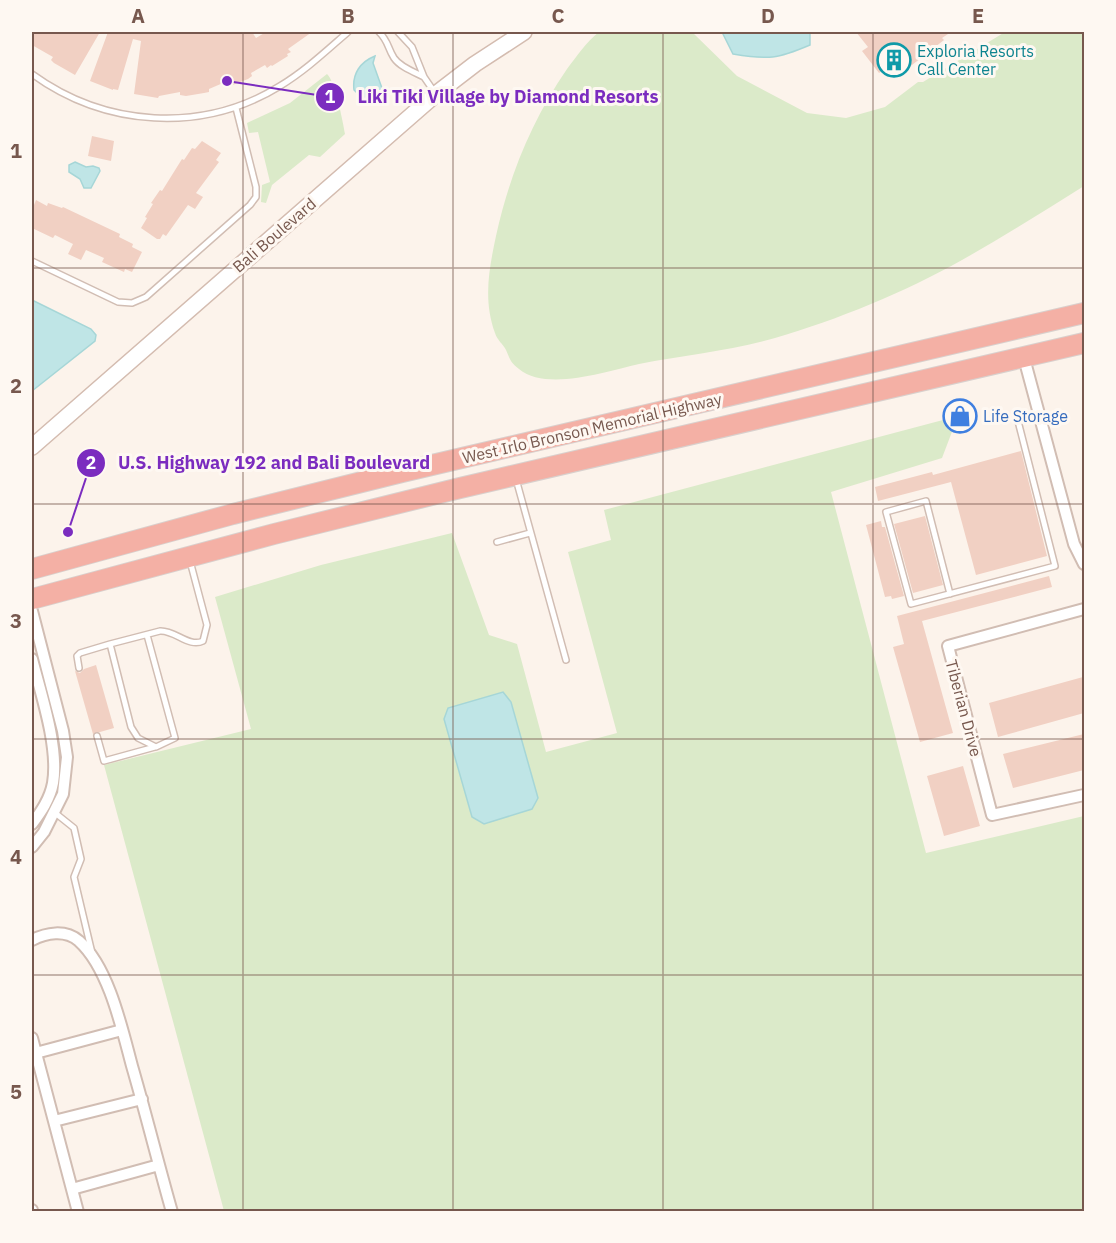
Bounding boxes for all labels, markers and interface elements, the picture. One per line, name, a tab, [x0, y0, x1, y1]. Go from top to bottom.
text: A	[131, 2, 145, 29]
text: B	[341, 2, 355, 29]
text: C	[551, 2, 565, 29]
text: D	[761, 2, 775, 29]
text: E	[972, 2, 984, 29]
place label: Exploria Resorts Call Center	[917, 41, 1034, 79]
building icon: Exploria Resorts Call Center	[876, 42, 912, 78]
callout: Liki Tiki Village by Diamond Resorts	[315, 79, 670, 115]
text: 1	[325, 85, 336, 108]
text: Liki Tiki Village by Diamond Resorts	[357, 85, 659, 108]
text: 1	[10, 137, 22, 164]
street label: Bali Boulevard	[228, 193, 320, 277]
text: 2	[10, 372, 22, 399]
street label: West Irlo Bronson Memorial Highway	[460, 388, 724, 468]
shop icon: Life Storage	[942, 398, 978, 434]
place label: Life Storage	[983, 406, 1068, 426]
callout: U.S. Highway 192 and Bali Boulevard	[76, 445, 442, 481]
text: 2	[86, 451, 96, 474]
text: U.S. Highway 192 and Bali Boulevard	[118, 451, 430, 474]
text: 3	[10, 607, 22, 634]
street label: Tiberian Drive	[941, 657, 987, 759]
text: 4	[10, 843, 22, 870]
text: 5	[10, 1078, 22, 1105]

